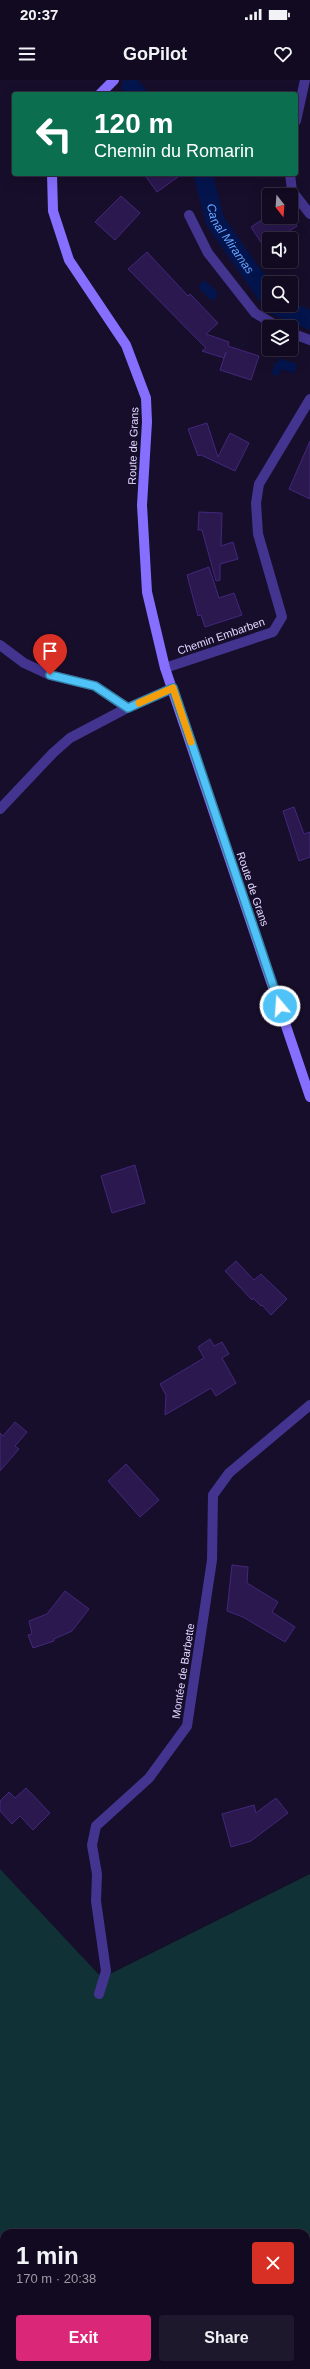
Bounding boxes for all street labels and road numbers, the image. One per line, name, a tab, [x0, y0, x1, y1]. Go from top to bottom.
street label: Route de Grans	[126, 406, 140, 485]
street label: Chemin Embarben	[176, 615, 266, 657]
street label: Route de Grans	[235, 850, 271, 928]
street label: Montée de Barbette	[170, 1622, 196, 1720]

